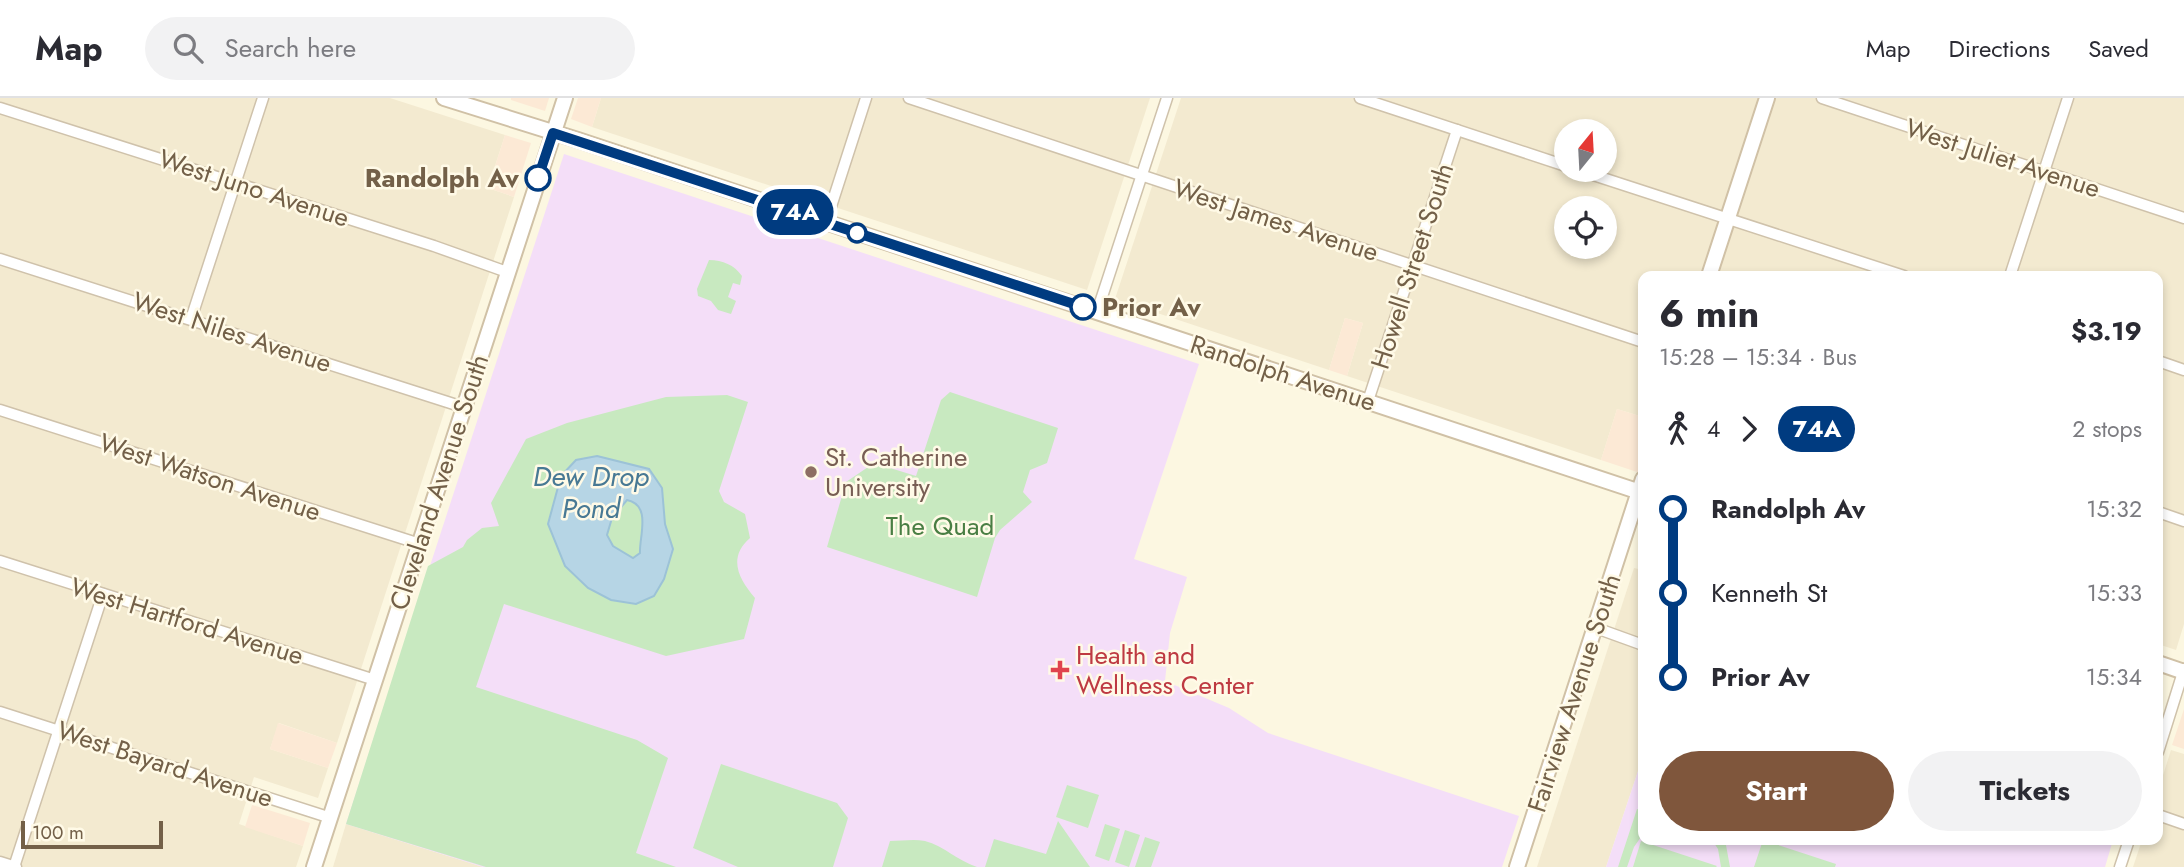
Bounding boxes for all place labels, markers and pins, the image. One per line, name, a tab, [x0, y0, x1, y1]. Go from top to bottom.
place label: Randolph Av	[365, 159, 519, 197]
marker: Randolph Av	[525, 165, 551, 191]
unlabelled marker	[847, 223, 867, 243]
place label: Prior Av	[1102, 288, 1201, 326]
marker: Prior Av	[1070, 294, 1096, 320]
place label: St. Catherine University	[825, 438, 967, 506]
marker: St. Catherine University	[803, 464, 819, 480]
place label: Health and Wellness Center	[1076, 636, 1254, 704]
marker: Health and Wellness Center	[1050, 660, 1070, 680]

